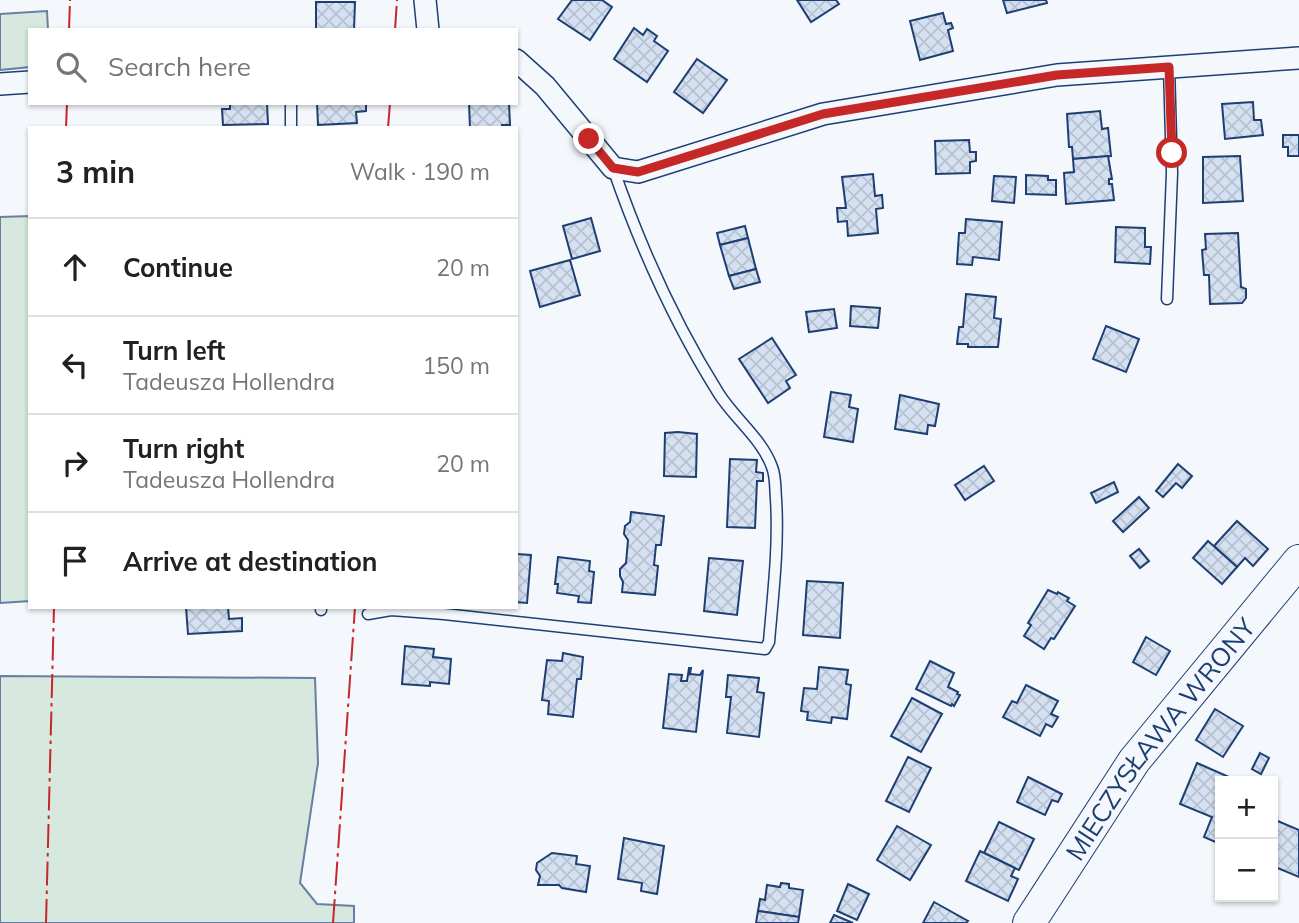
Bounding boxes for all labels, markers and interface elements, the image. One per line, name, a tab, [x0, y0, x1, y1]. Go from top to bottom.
search box	[28, 28, 518, 105]
icon: search	[52, 48, 90, 86]
text: Search here	[108, 50, 251, 83]
route end	[573, 123, 604, 154]
route start	[1156, 137, 1187, 168]
text: 3 min	[56, 153, 135, 191]
text: Walk · 190 m	[350, 157, 490, 186]
icon: ahead	[56, 248, 94, 286]
text: Continue	[123, 251, 233, 284]
text: 20 m	[436, 253, 490, 282]
text: Turn left	[123, 334, 225, 367]
icon: left	[56, 346, 94, 384]
text: 150 m	[422, 351, 490, 380]
text: Tadeusza Hollendra	[123, 367, 335, 396]
text: Turn right	[123, 432, 244, 465]
icon: right	[56, 444, 94, 482]
text: 20 m	[436, 449, 490, 478]
text: Tadeusza Hollendra	[123, 465, 335, 494]
icon: arrive	[56, 542, 94, 580]
text: Arrive at destination	[123, 545, 378, 578]
street label: MIECZYSŁAWA WRONY	[1058, 610, 1263, 866]
map controls	[1215, 776, 1278, 902]
button: +	[1215, 776, 1278, 839]
button: −	[1215, 839, 1278, 902]

